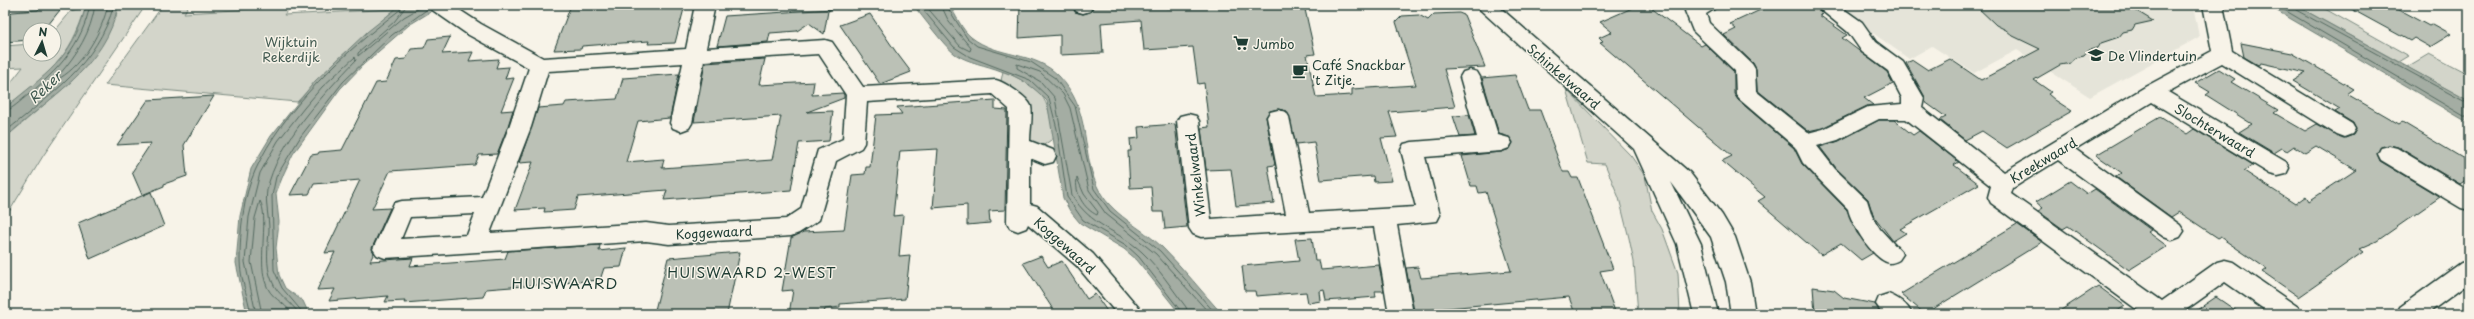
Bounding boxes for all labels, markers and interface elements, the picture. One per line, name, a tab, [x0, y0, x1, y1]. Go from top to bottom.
north arrow	[22, 22, 62, 62]
text: N	[38, 23, 48, 40]
park label: Wijktuin Rekerdijk	[262, 32, 320, 66]
supermarket icon: Jumbo	[1232, 34, 1250, 52]
place label: Jumbo	[1253, 34, 1295, 53]
street label: Schinkelwaard	[1523, 39, 1605, 113]
school or university icon: De Vlindertuin	[2087, 46, 2105, 64]
place label: De Vlindertuin	[2108, 46, 2197, 65]
place label: Café Snackbar 't Zitje.	[1312, 55, 1406, 89]
cafe icon: Café Snackbar 't Zitje.	[1291, 62, 1309, 80]
water label: Reker	[24, 64, 68, 108]
street label: Slochterwaard	[2171, 98, 2259, 162]
street label: Winkelwaard	[1180, 132, 1210, 218]
street label: Kreekwaard	[2006, 132, 2080, 188]
street label: Koggewaard	[1030, 212, 1100, 278]
street label: Koggewaard	[675, 221, 753, 243]
district label: HUISWAARD 2-WEST	[667, 262, 837, 283]
district label: HUISWAARD	[512, 271, 618, 294]

